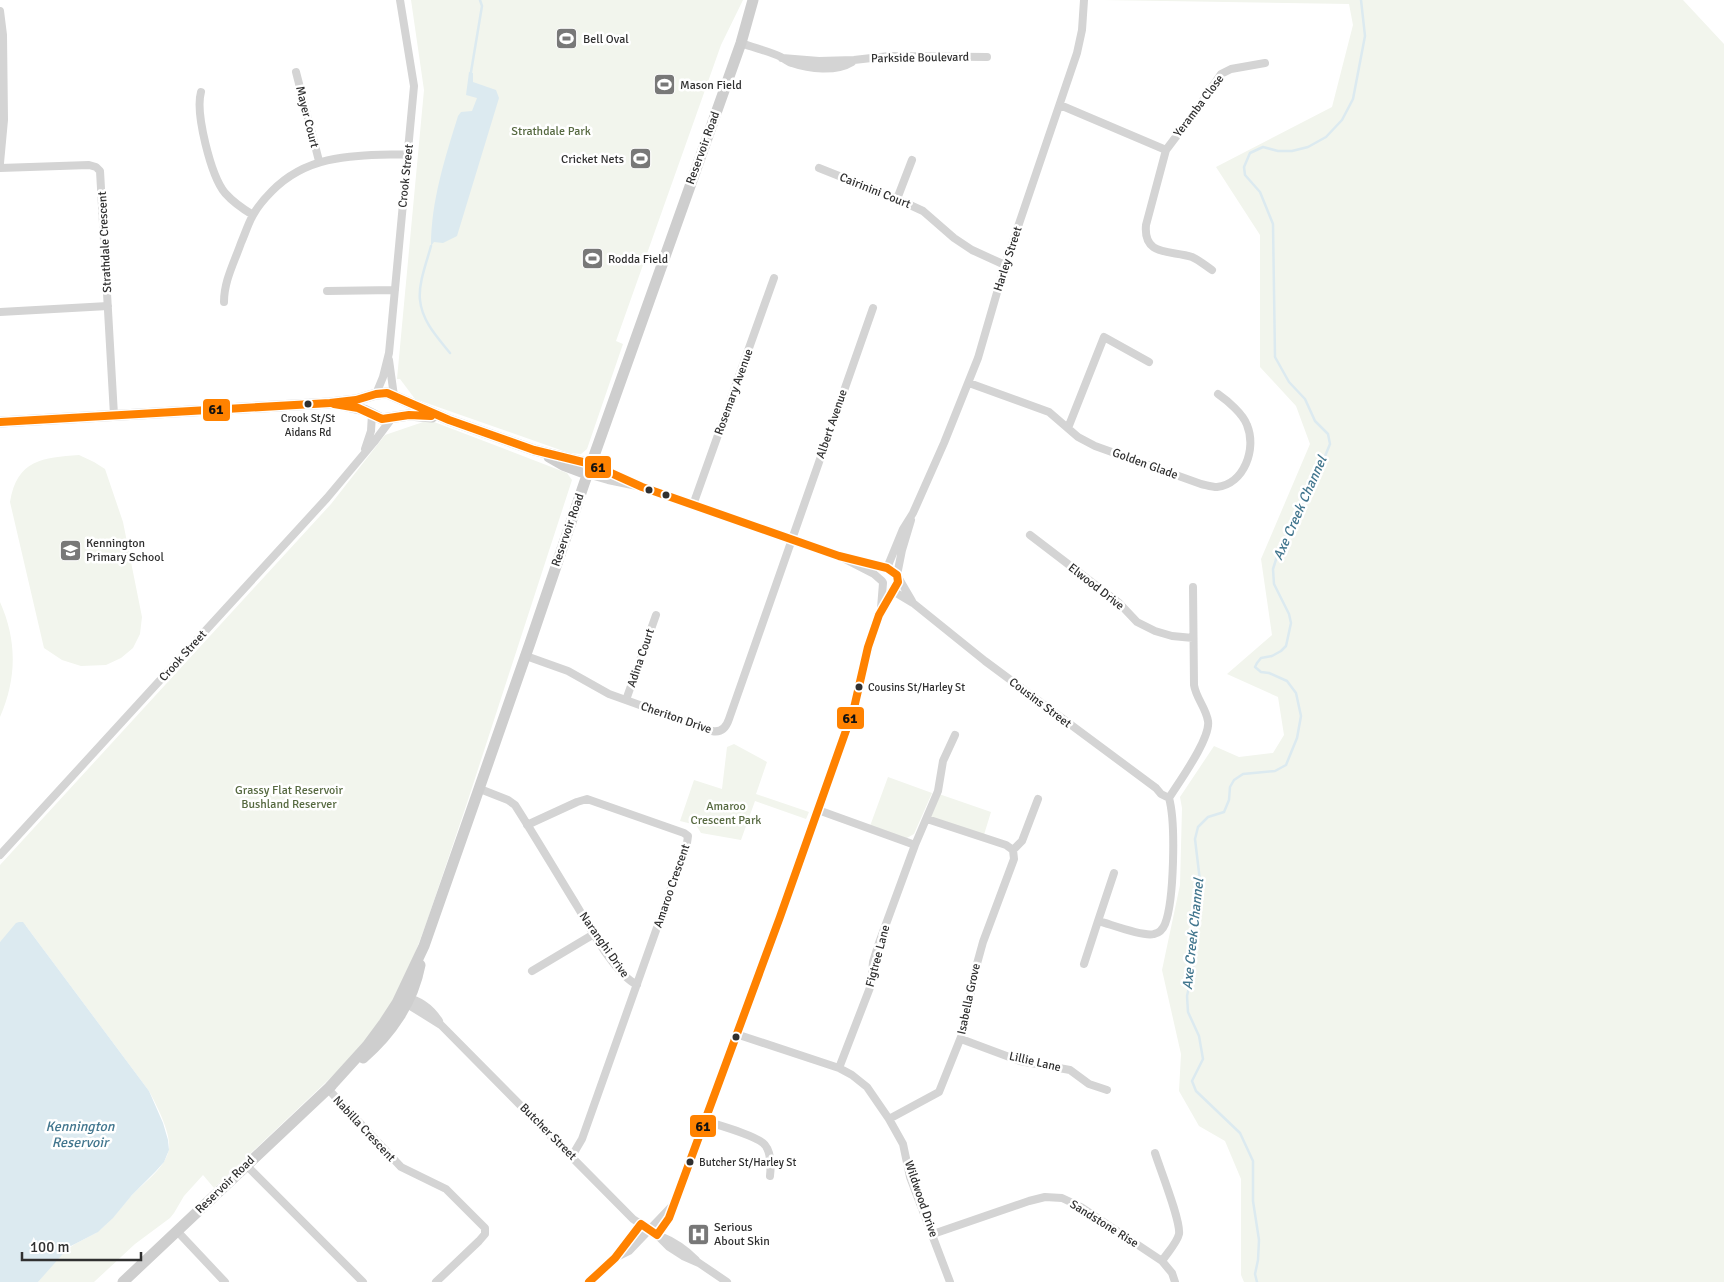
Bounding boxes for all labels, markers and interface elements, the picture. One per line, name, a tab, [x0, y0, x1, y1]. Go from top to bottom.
sports icon: Bell Oval	[555, 27, 579, 51]
place label: Bell Oval	[583, 32, 629, 47]
street label: Parkside Boulevard	[871, 50, 969, 66]
street label: Yeramba Close	[1171, 72, 1227, 140]
sports icon: Mason Field	[652, 73, 676, 97]
place label: Mason Field	[680, 78, 742, 93]
street label: Mayer Court	[292, 85, 322, 149]
street label: Reservoir Road	[683, 109, 723, 187]
park label: Strathdale Park	[511, 124, 591, 139]
street label: Crook Street	[395, 143, 417, 209]
sports icon: Cricket Nets	[628, 147, 652, 171]
place label: Cricket Nets	[561, 152, 624, 167]
street label: Cairinini Court	[837, 170, 913, 212]
street label: Strathdale Crescent	[95, 191, 115, 293]
street label: Harley Street	[990, 225, 1026, 293]
sports icon: Rodda Field	[580, 247, 604, 271]
place label: Rodda Field	[608, 252, 668, 267]
street label: Rosemary Avenue	[711, 347, 757, 437]
street label: Albert Avenue	[813, 387, 851, 461]
line badge: 61	[202, 398, 231, 422]
marker: Crook St/St Aidans Rd	[303, 399, 313, 409]
text: 61	[208, 401, 224, 418]
place label: Crook St/St Aidans Rd	[281, 412, 335, 439]
street label: Golden Glade	[1110, 445, 1180, 483]
water label: Axe Creek Channel	[1269, 453, 1331, 563]
line badge: 61	[584, 455, 612, 479]
text: 61	[590, 459, 606, 476]
unlabelled marker	[644, 485, 654, 495]
unlabelled marker	[661, 490, 671, 500]
street label: Reservoir Road	[548, 491, 588, 569]
place label: Kennington Primary School	[86, 536, 164, 565]
school or university icon: Kennington Primary School	[58, 538, 82, 562]
street label: Elwood Drive	[1065, 560, 1127, 614]
street label: Crook Street	[156, 627, 210, 685]
street label: Adina Court	[624, 627, 658, 689]
street label: Cousins Street	[1006, 675, 1074, 731]
place label: Cousins St/Harley St	[868, 681, 965, 694]
marker: Cousins St/Harley St	[854, 682, 864, 692]
street label: Cheriton Drive	[639, 699, 713, 737]
line badge: 61	[836, 706, 865, 730]
text: 61	[842, 710, 858, 727]
park label: Grassy Flat Reservoir Bushland Reserver	[235, 783, 343, 812]
park label: Amaroo Crescent Park	[691, 799, 761, 828]
street label: Amaroo Crescent	[651, 842, 693, 930]
water label: Axe Creek Channel	[1179, 877, 1207, 991]
street label: Naranghi Drive	[576, 909, 632, 981]
street label: Figtree Lane	[863, 923, 893, 989]
street label: Isabella Grove	[954, 962, 984, 1036]
unlabelled marker	[731, 1032, 741, 1042]
street label: Lillie Lane	[1008, 1049, 1062, 1075]
street label: Nabilla Crescent	[330, 1093, 398, 1165]
street label: Butcher Street	[516, 1100, 580, 1164]
line badge: 61	[689, 1114, 717, 1138]
water label: Kennington Reservoir	[46, 1118, 115, 1151]
text: 61	[695, 1118, 711, 1135]
street label: Reservoir Road	[192, 1153, 258, 1217]
place label: Butcher St/Harley St	[699, 1156, 796, 1169]
marker: Butcher St/Harley St	[685, 1157, 695, 1167]
street label: Wildwood Drive	[901, 1159, 941, 1239]
street label: Sandstone Rise	[1067, 1197, 1141, 1251]
place label: Serious About Skin	[714, 1220, 770, 1249]
hospital icon: Serious About Skin	[686, 1222, 710, 1246]
scale bar	[22, 1230, 141, 1262]
text: 100 m	[30, 1238, 70, 1256]

